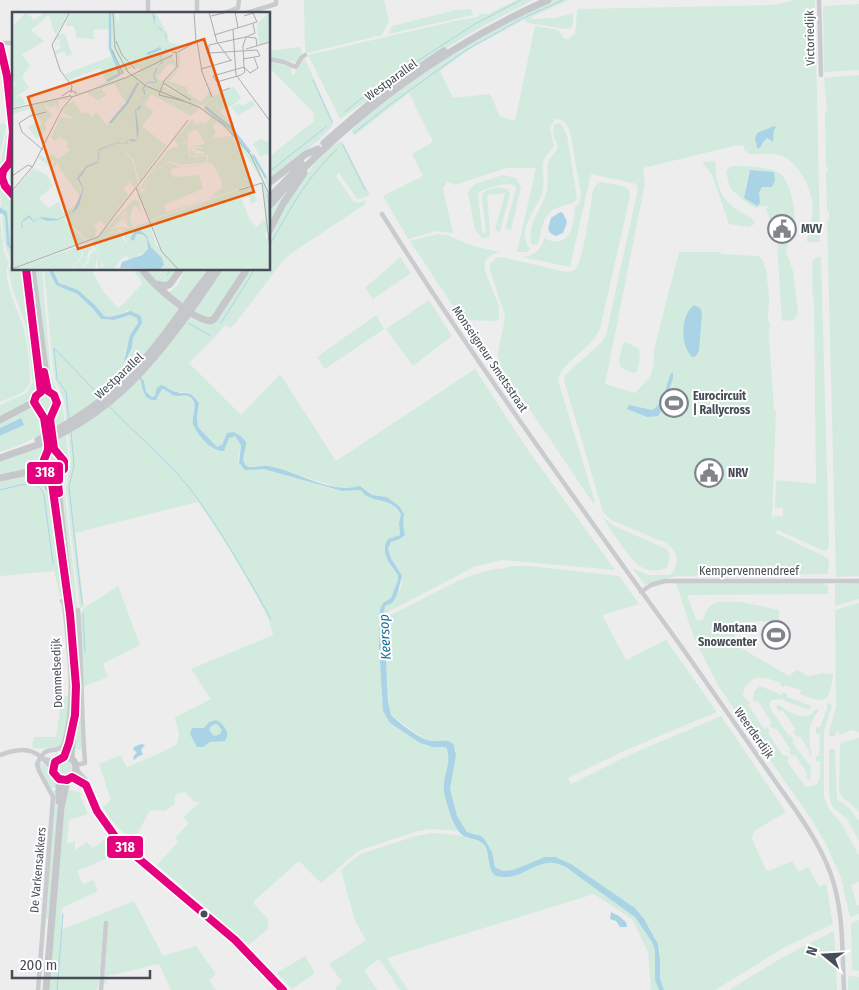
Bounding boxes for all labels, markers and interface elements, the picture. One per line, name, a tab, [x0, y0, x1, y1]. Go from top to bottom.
street label: Victoriedijk	[803, 10, 817, 66]
inset map	[12, 12, 270, 270]
street label: Westparallel	[362, 56, 420, 104]
public building icon: MVV	[767, 214, 797, 244]
place label: MVV	[801, 222, 823, 236]
street label: Monseigneur Smetsstraat	[449, 303, 531, 415]
street label: Westparallel	[92, 350, 146, 402]
sports icon: Eurocircuit | Rallycross	[659, 388, 689, 418]
place label: Eurocircuit | Rallycross	[693, 389, 751, 417]
public building icon: NRV	[694, 458, 724, 488]
line badge: 318	[26, 461, 64, 485]
text: 318	[34, 464, 55, 481]
place label: NRV	[728, 466, 749, 480]
street label: Kempervennendreef	[699, 564, 800, 578]
water label: Keersop	[375, 614, 395, 660]
sports icon: Montana Snowcenter	[761, 620, 791, 650]
place label: Montana Snowcenter	[698, 621, 758, 649]
street label: Dommelsedijk	[49, 637, 65, 708]
street label: Weerderdijk	[731, 705, 777, 761]
street label: De Varkensakkers	[27, 826, 49, 914]
line badge: 318	[106, 835, 144, 859]
text: 318	[114, 839, 135, 856]
unlabelled marker	[199, 909, 209, 919]
north arrow	[799, 930, 849, 980]
text: N	[803, 945, 821, 958]
scale bar	[12, 948, 150, 980]
text: 200 m	[20, 956, 57, 974]

